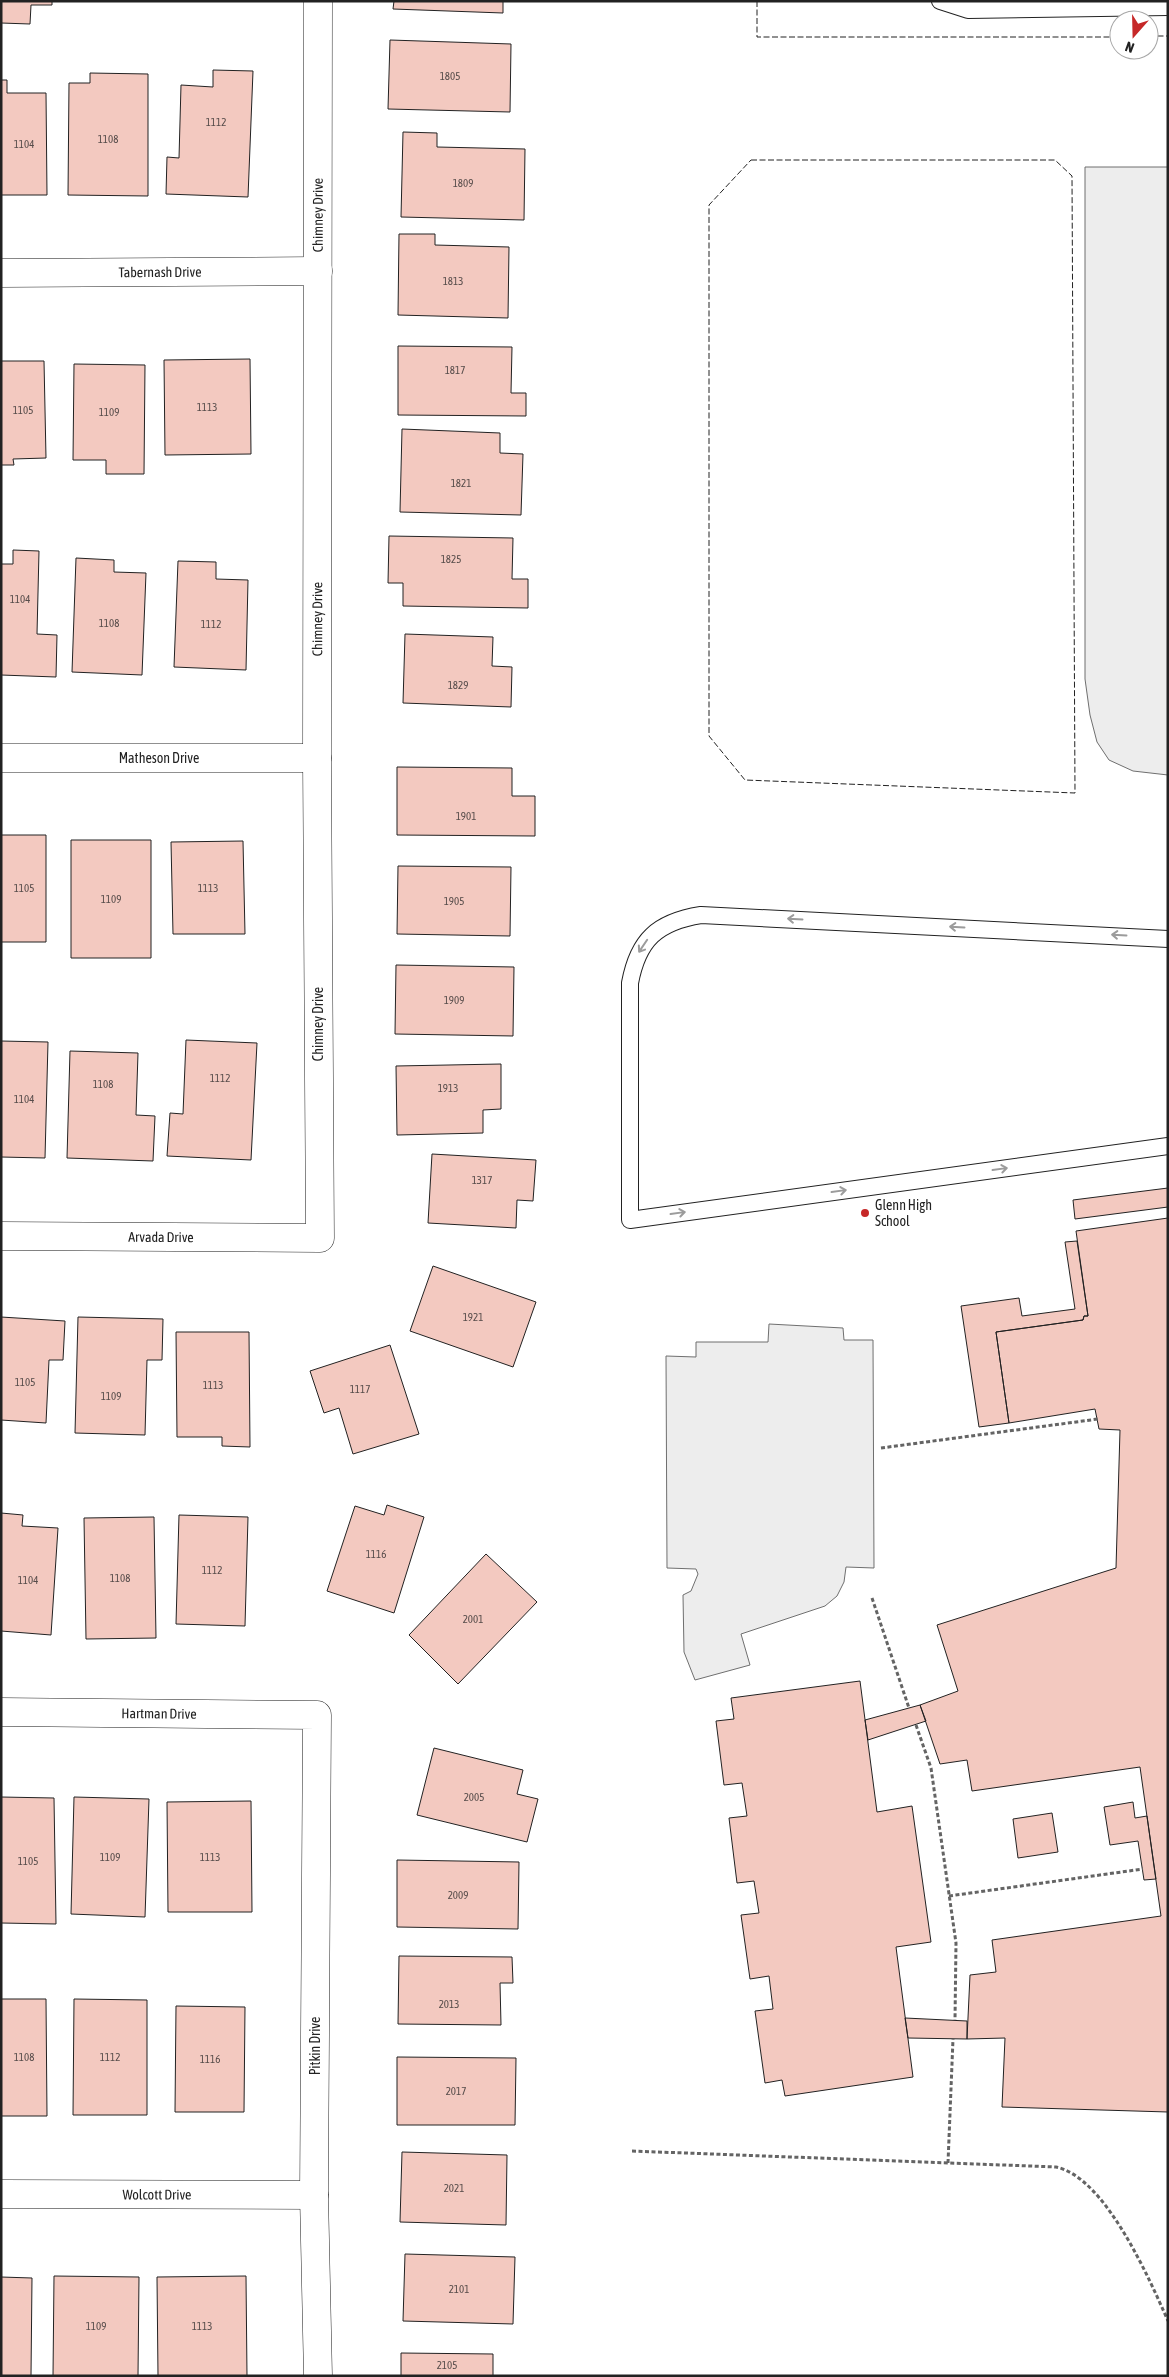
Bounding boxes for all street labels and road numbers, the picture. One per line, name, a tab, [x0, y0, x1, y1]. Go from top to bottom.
street label: Chimney Drive	[310, 178, 326, 252]
street label: Tabernash Drive	[118, 264, 202, 280]
street label: Chimney Drive	[309, 582, 325, 656]
street label: Matheson Drive	[119, 750, 199, 766]
street label: Chimney Drive	[310, 987, 326, 1061]
street label: Arvada Drive	[128, 1229, 194, 1245]
street label: Hartman Drive	[121, 1705, 197, 1722]
street label: Pitkin Drive	[307, 2017, 323, 2075]
street label: Wolcott Drive	[123, 2186, 191, 2203]

